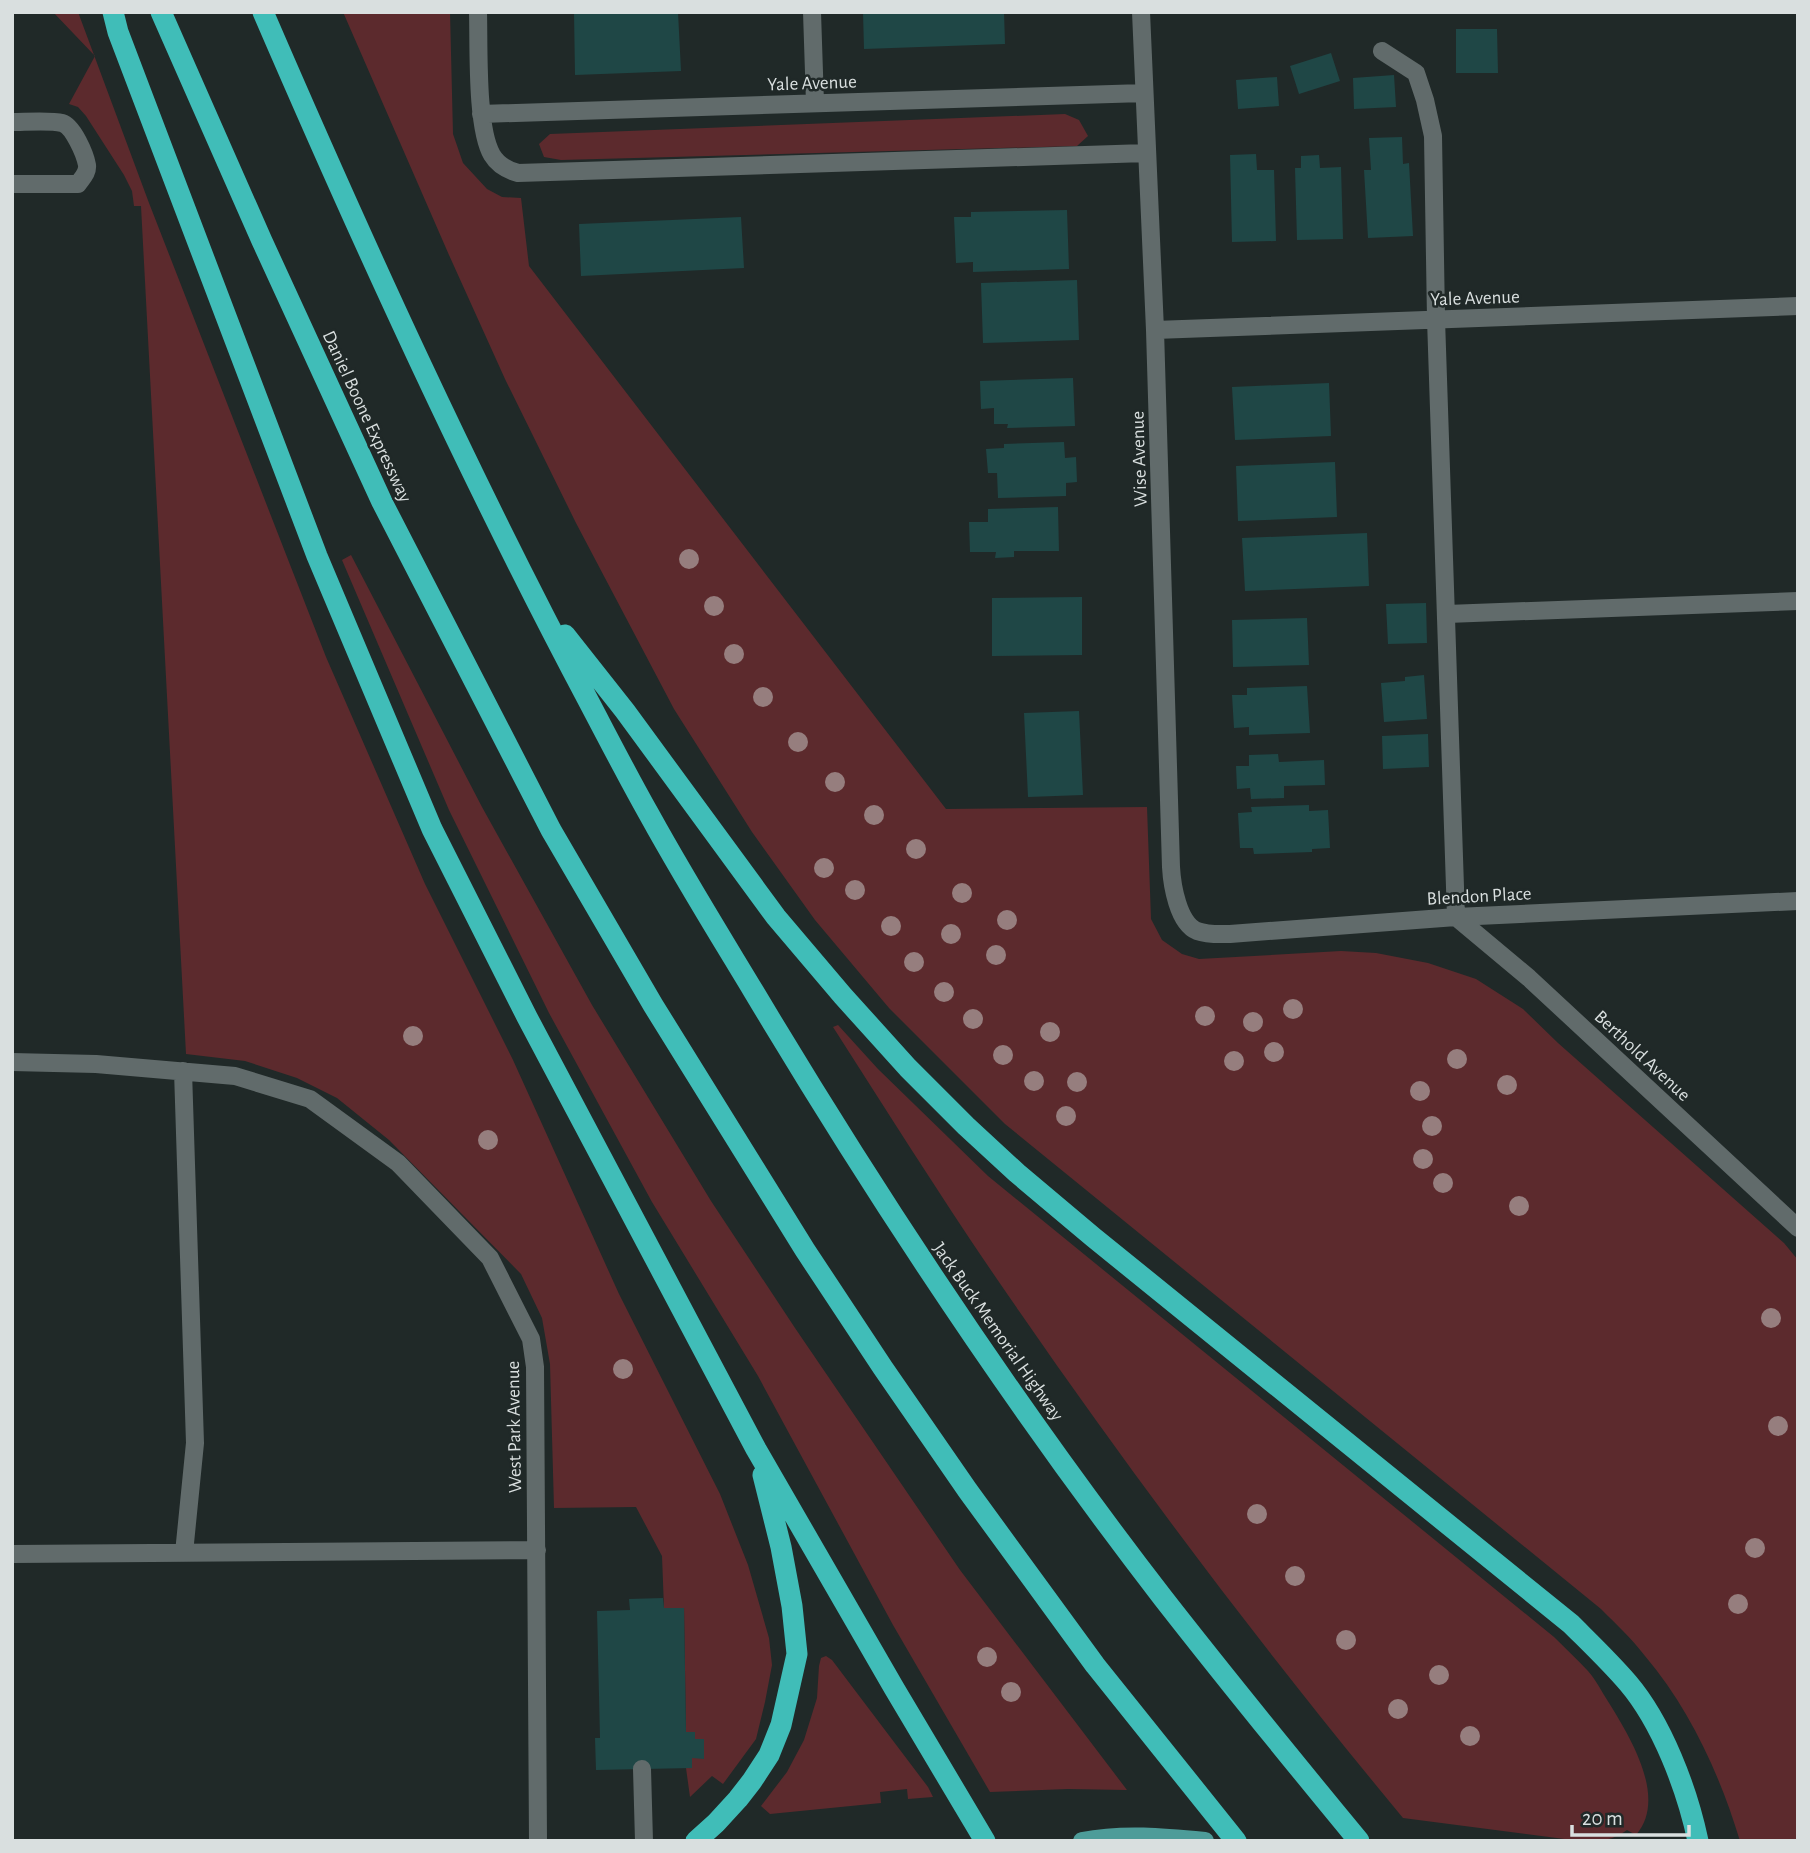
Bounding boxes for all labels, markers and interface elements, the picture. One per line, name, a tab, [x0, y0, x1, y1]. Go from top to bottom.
street label: Yale Avenue	[767, 72, 857, 95]
street label: Yale Avenue	[1430, 287, 1520, 310]
street label: Daniel Boone Expressway	[319, 328, 415, 505]
street label: Wise Avenue	[1128, 411, 1151, 507]
street label: Blendon Place	[1426, 884, 1532, 909]
street label: Berthold Avenue	[1590, 1007, 1694, 1105]
street label: Jack Buck Memorial Highway	[929, 1239, 1067, 1425]
street label: West Park Avenue	[504, 1361, 525, 1493]
scale bar	[1572, 1794, 1689, 1838]
text: 20 m	[1582, 1808, 1623, 1829]

